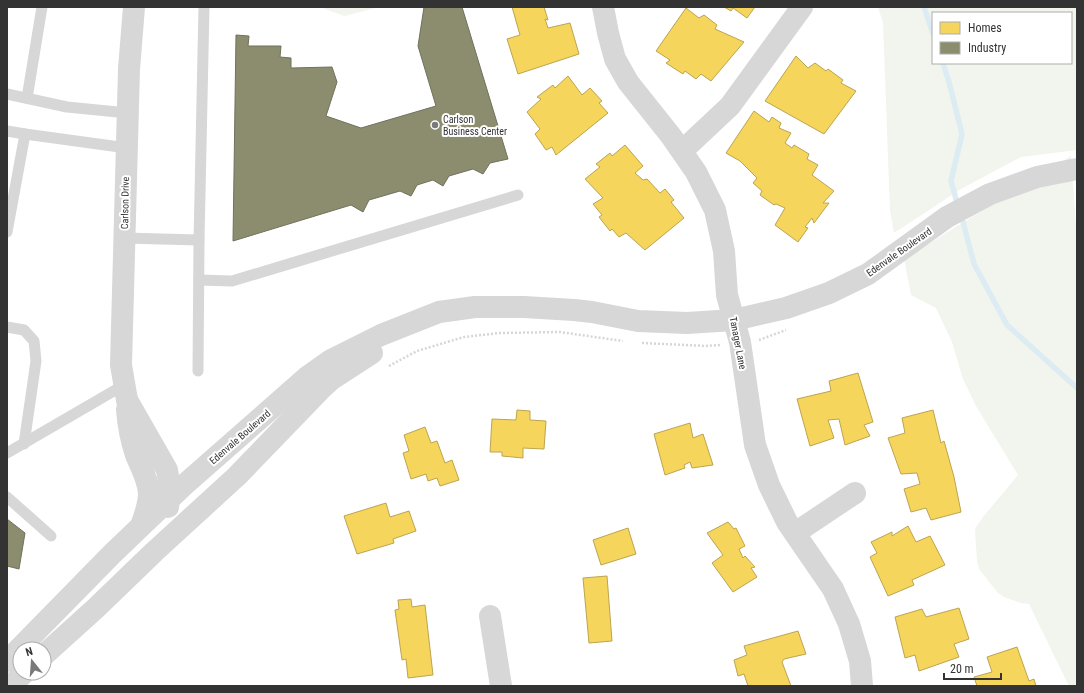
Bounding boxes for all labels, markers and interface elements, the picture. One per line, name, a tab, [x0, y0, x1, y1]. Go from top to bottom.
legend	[932, 12, 1072, 64]
text: Homes	[968, 21, 1002, 35]
text: Industry	[968, 41, 1006, 55]
place label: Carlson Business Center	[443, 114, 507, 137]
marker: Carlson Business Center	[430, 120, 440, 130]
street label: Carlson Drive	[119, 176, 131, 229]
street label: Edenvale Boulevard	[864, 225, 934, 279]
street label: Tanager Lane	[728, 316, 749, 370]
street label: Edenvale Boulevard	[207, 408, 273, 466]
north arrow	[12, 641, 52, 681]
text: N	[24, 645, 35, 659]
scale bar	[944, 655, 1001, 681]
text: 20 m	[950, 662, 974, 676]

